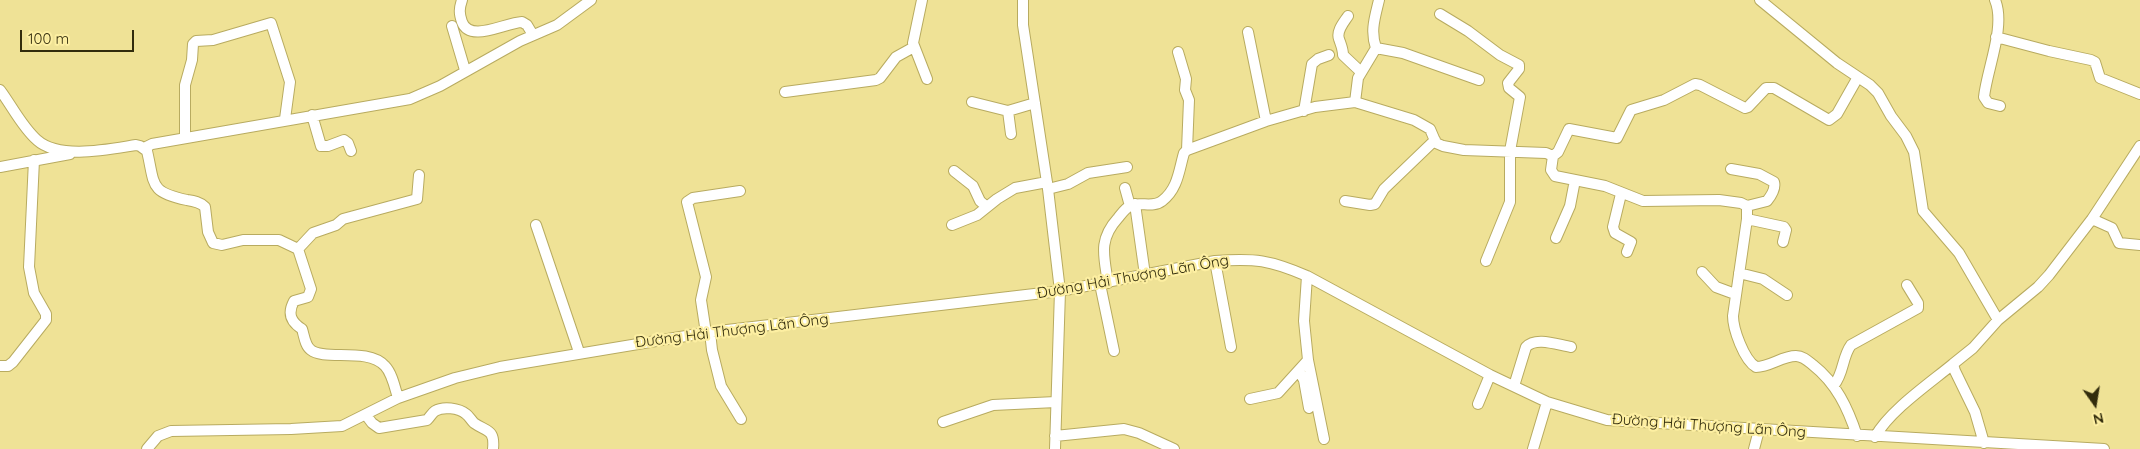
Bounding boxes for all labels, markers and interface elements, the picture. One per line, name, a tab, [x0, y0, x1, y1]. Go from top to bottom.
scale bar	[22, 20, 136, 52]
text: 100 m	[28, 29, 69, 48]
street label: Đường Hải Thượng Lãn Ông	[1036, 251, 1230, 303]
street label: Đường Hải Thượng Lãn Ông	[634, 310, 830, 352]
north arrow	[2070, 379, 2120, 429]
text: N	[2091, 409, 2105, 429]
street label: Đường Hải Thượng Lãn Ông	[1611, 410, 1807, 442]

